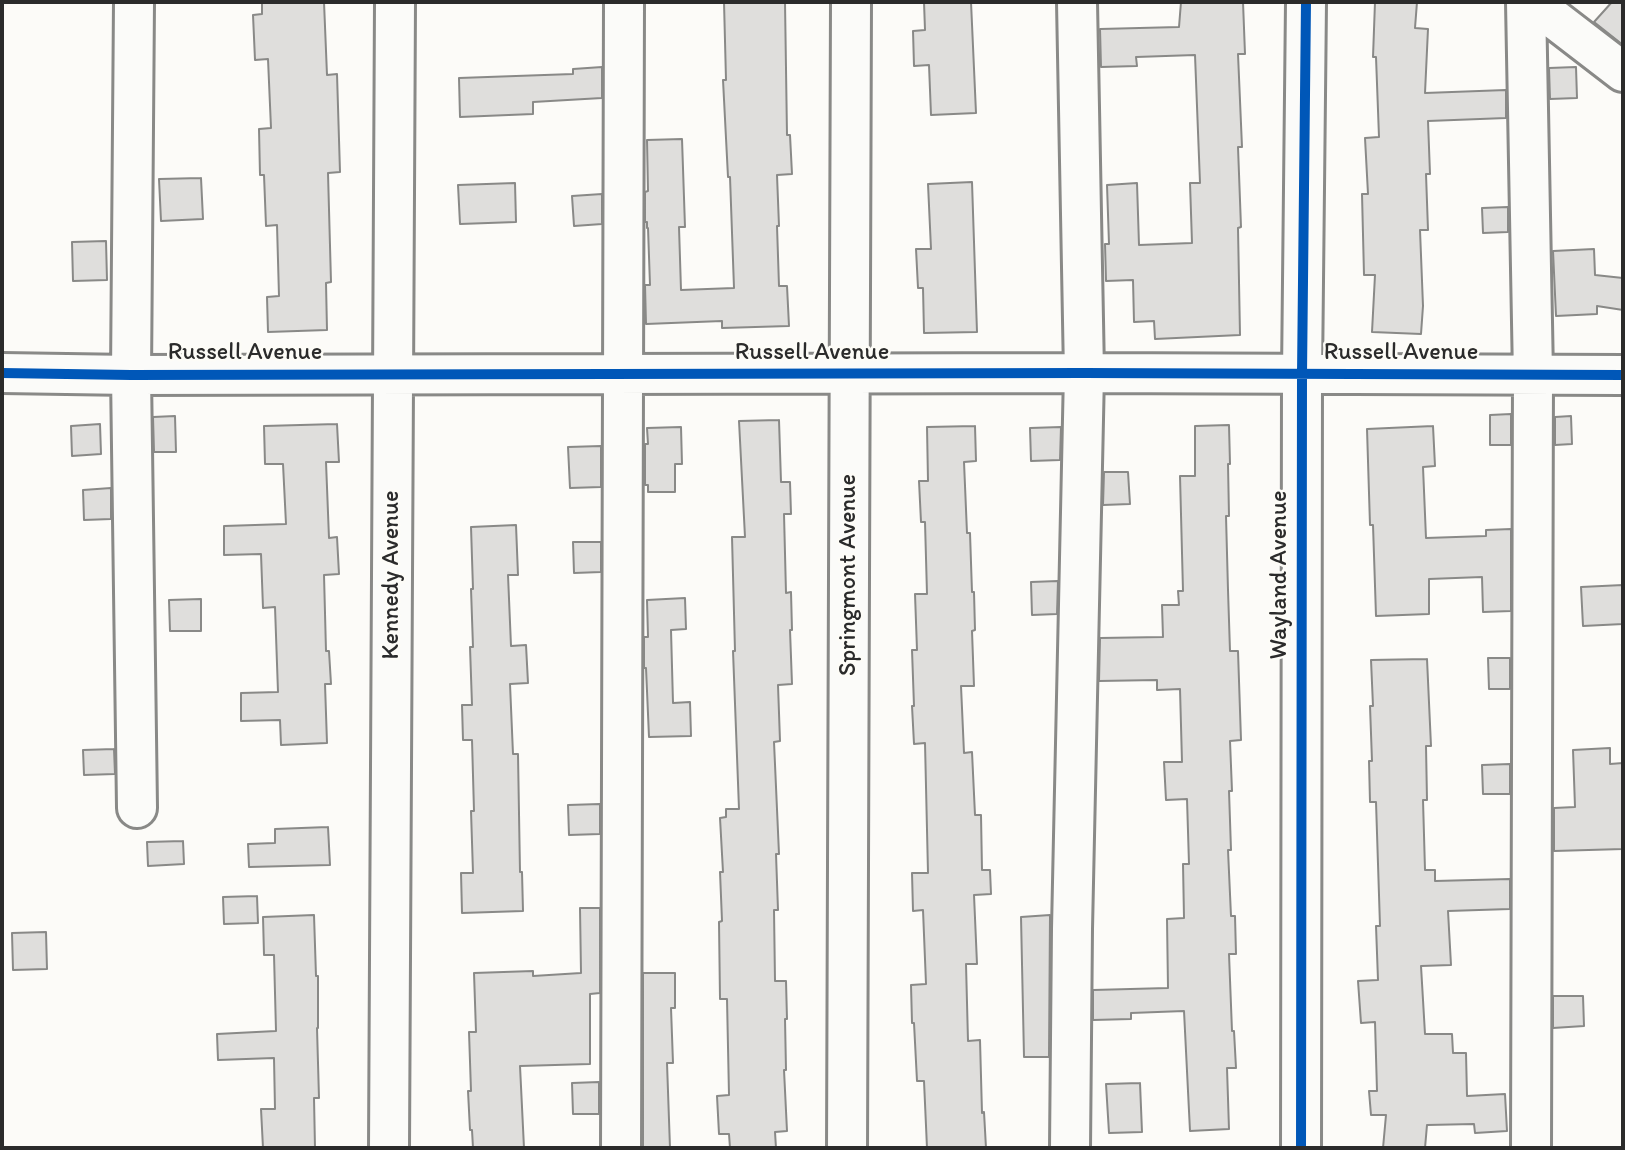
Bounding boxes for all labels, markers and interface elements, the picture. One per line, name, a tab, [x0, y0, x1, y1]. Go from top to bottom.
street label: Russell Avenue	[168, 339, 322, 367]
street label: Russell Avenue	[735, 339, 889, 367]
street label: Russell Avenue	[1324, 339, 1478, 367]
street label: Springmont Avenue	[835, 474, 863, 676]
street label: Kennedy Avenue	[378, 490, 406, 660]
street label: Wayland Avenue	[1266, 490, 1294, 660]

